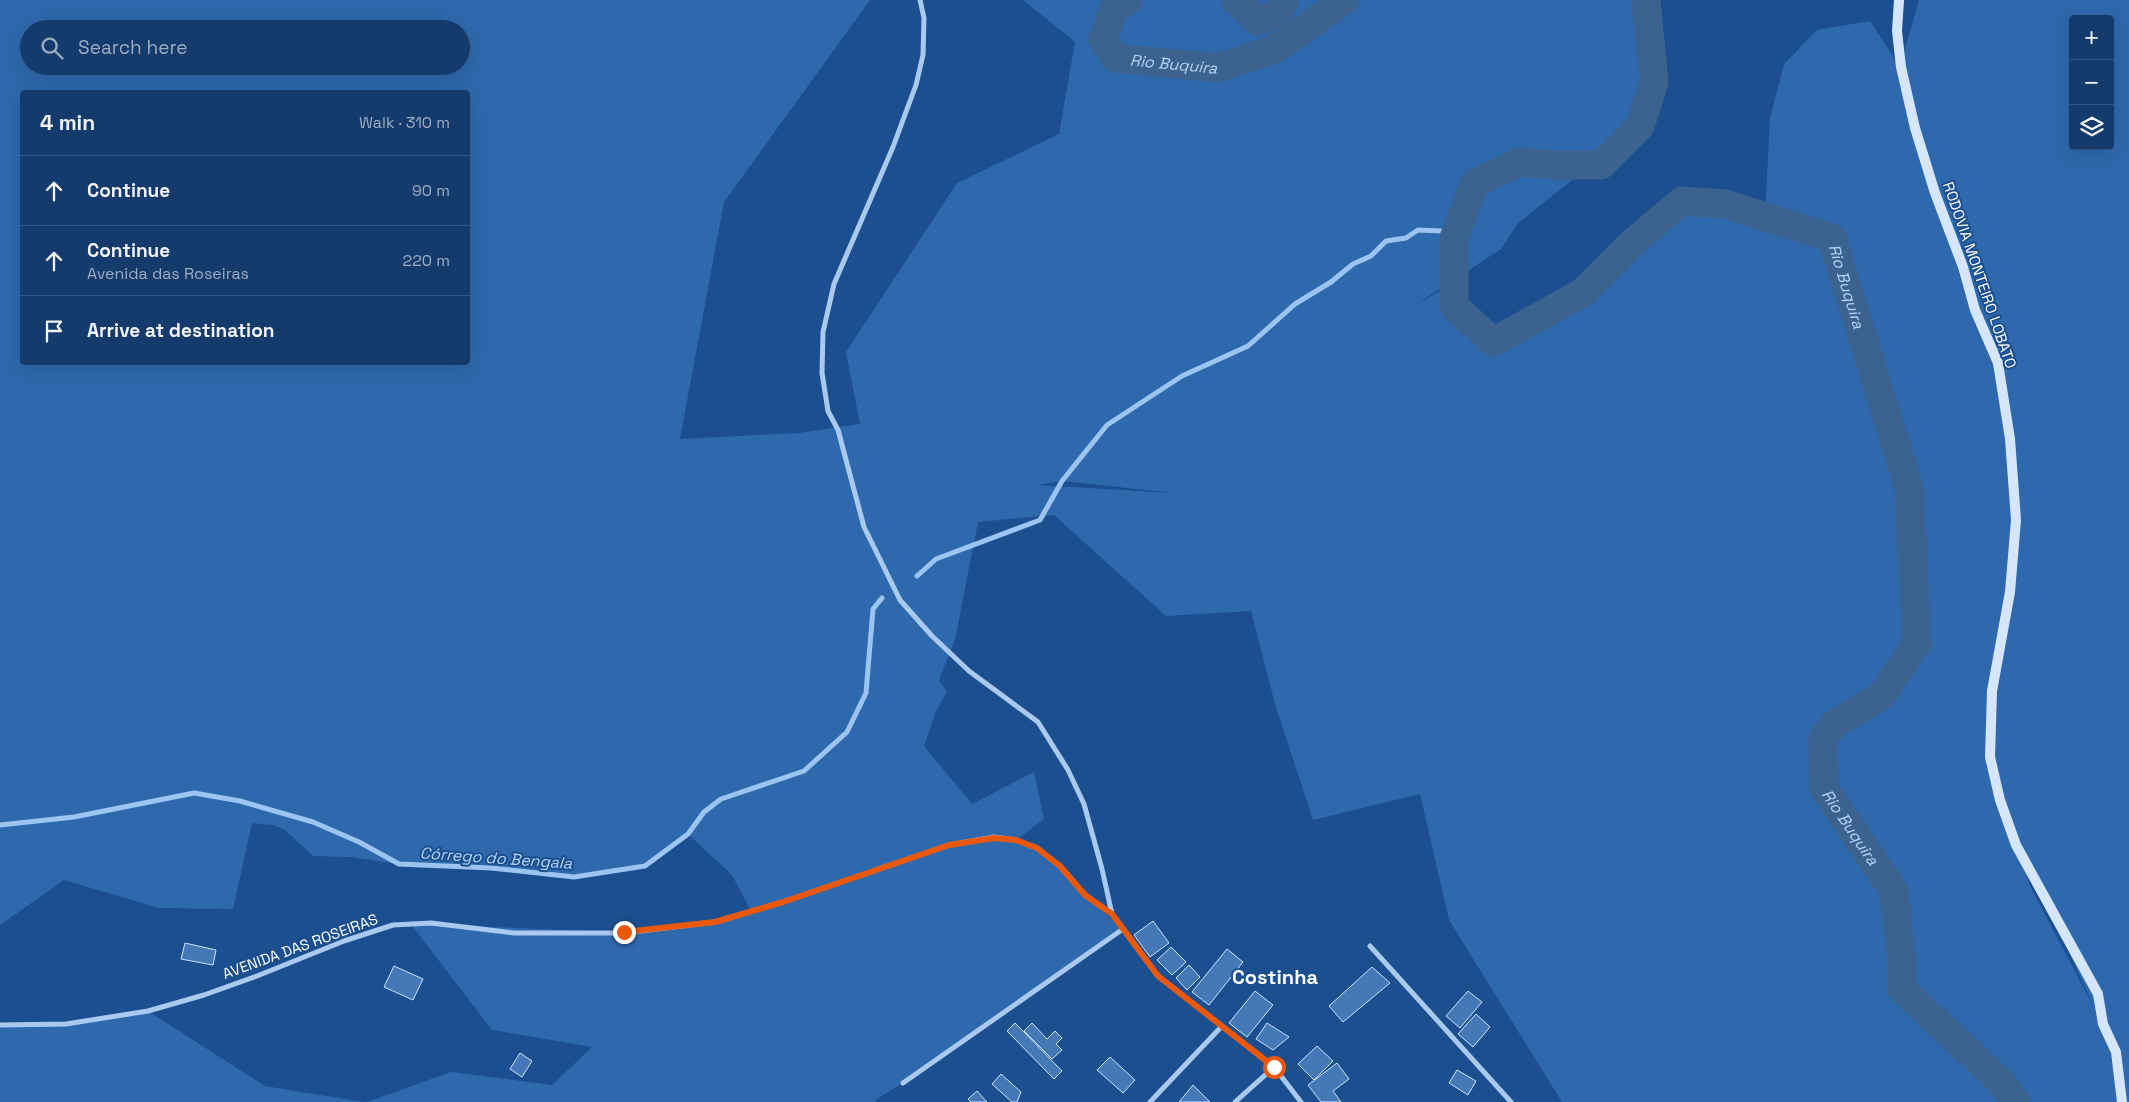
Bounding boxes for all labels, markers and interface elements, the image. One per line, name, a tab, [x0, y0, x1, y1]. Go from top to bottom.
map controls	[2069, 15, 2114, 150]
button: +	[2069, 15, 2114, 60]
search box	[20, 20, 470, 75]
icon: search	[38, 34, 66, 62]
text: Search here	[78, 35, 188, 60]
water label: Rio Buquira	[1129, 49, 1219, 78]
button: −	[2069, 60, 2114, 105]
button: layers	[2069, 105, 2114, 150]
text: 4 min	[40, 109, 95, 136]
text: Walk · 310 m	[359, 112, 450, 133]
icon: ahead	[40, 177, 68, 205]
text: Continue	[87, 178, 170, 203]
street label: RODOVIA MONTEIRO LOBATO	[1939, 179, 2021, 371]
text: 90 m	[412, 180, 450, 201]
text: Continue	[87, 238, 170, 263]
water label: Rio Buquira	[1824, 241, 1870, 332]
icon: ahead	[40, 247, 68, 275]
text: 220 m	[403, 250, 450, 271]
text: Avenida das Roseiras	[87, 263, 249, 284]
icon: arrive	[40, 317, 68, 345]
text: Arrive at destination	[87, 318, 275, 343]
water label: Rio Buquira	[1817, 785, 1884, 870]
water label: Córrego do Bengala	[419, 842, 574, 874]
street label: AVENIDA DAS ROSEIRAS	[220, 909, 380, 983]
route end	[613, 921, 636, 944]
district label: Costinha	[1232, 964, 1318, 990]
route start	[1263, 1056, 1286, 1079]

